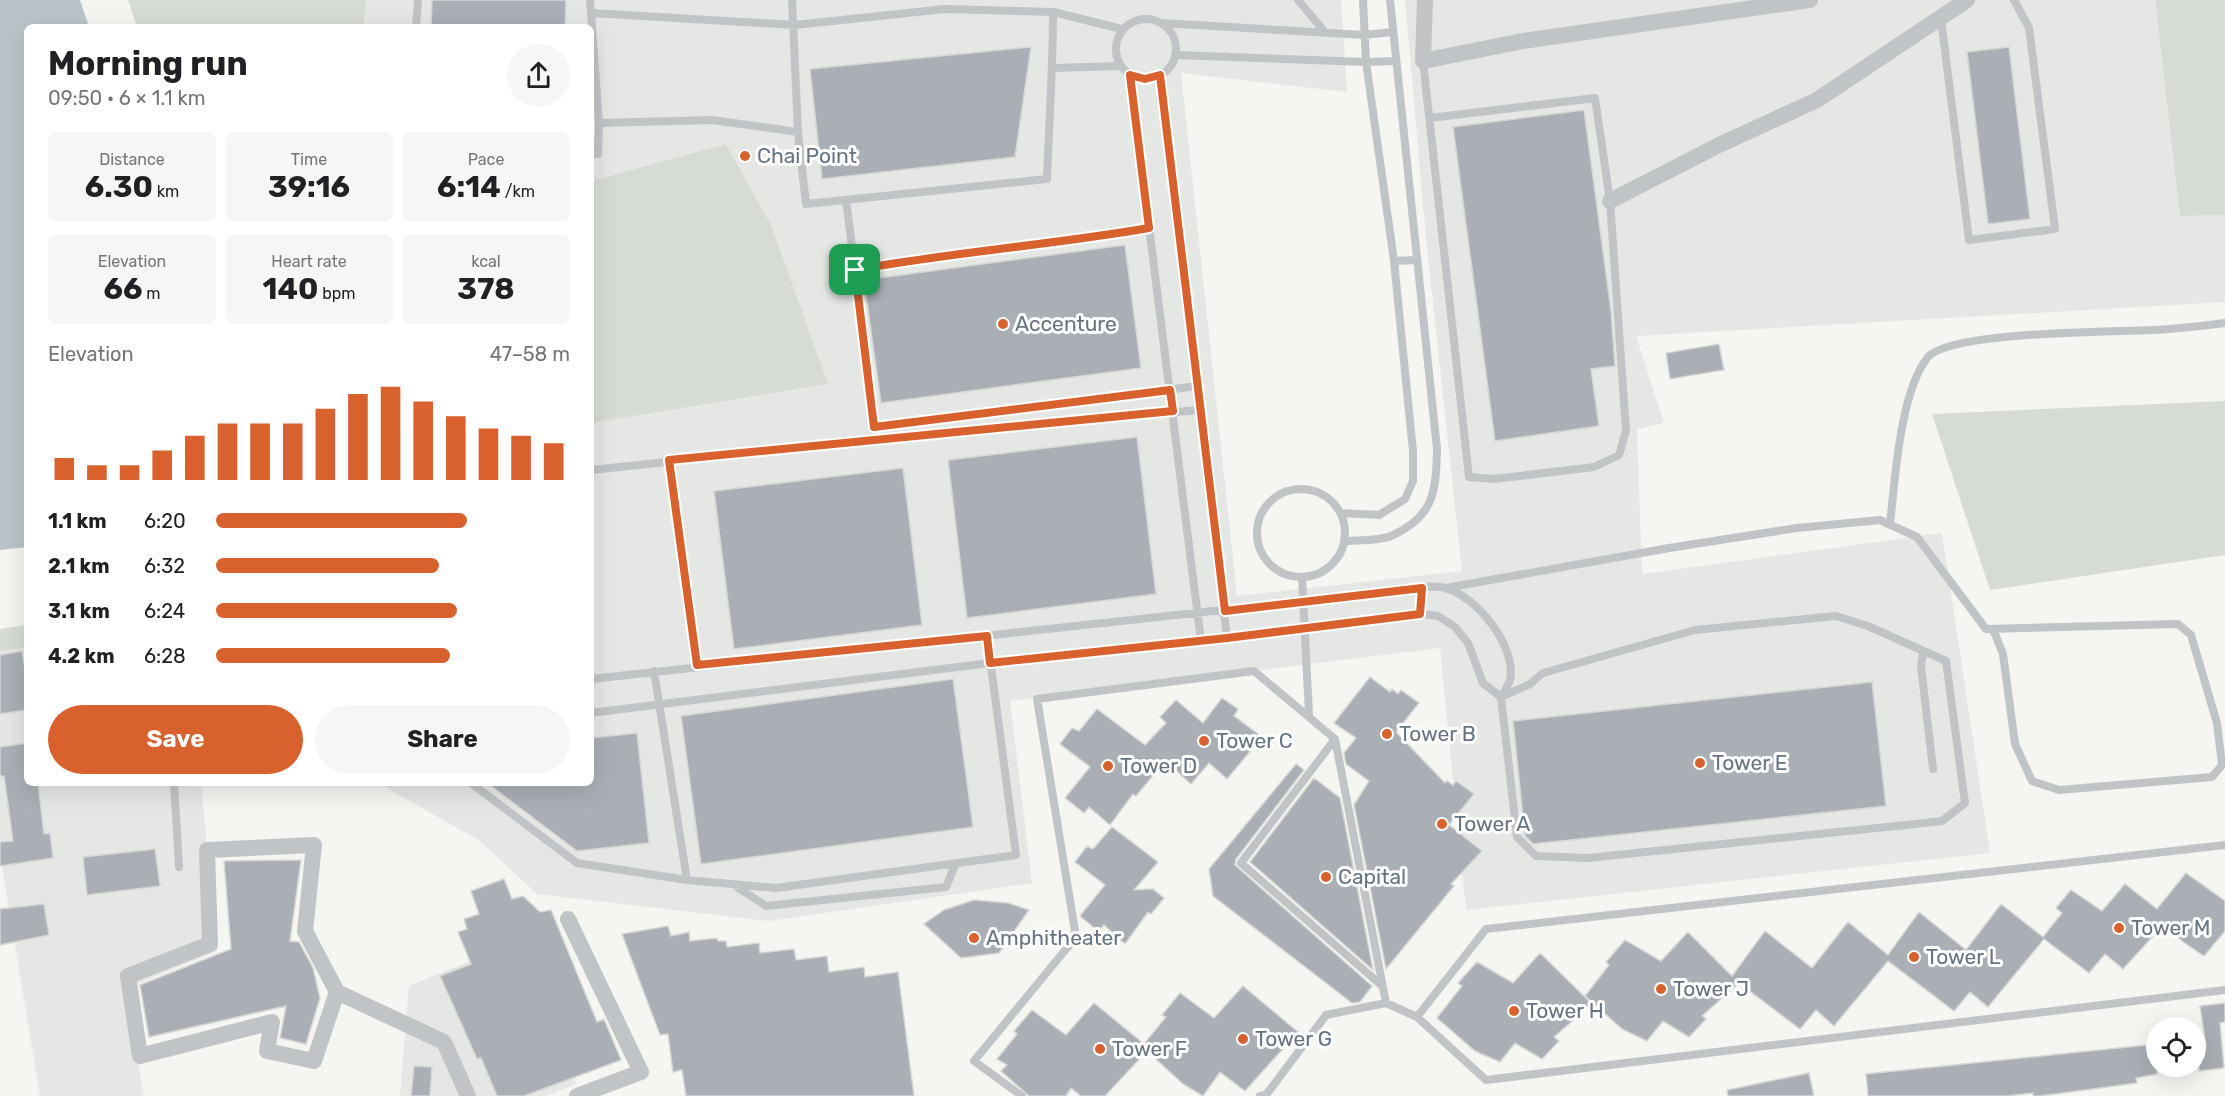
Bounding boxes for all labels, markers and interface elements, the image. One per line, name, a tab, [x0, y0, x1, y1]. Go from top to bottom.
text: Morning run	[48, 44, 248, 83]
button: share	[507, 44, 570, 107]
text: 09:50 · 6 × 1.1 km	[48, 86, 206, 110]
place label: Chai Point	[757, 143, 857, 168]
marker: Chai Point	[738, 149, 752, 163]
text: Distance	[99, 150, 165, 169]
text: Time	[291, 150, 327, 169]
text: Pace	[468, 150, 504, 169]
text: 6.30	[85, 169, 153, 205]
text: 39:16	[268, 169, 350, 205]
text: 6:14	[437, 169, 501, 205]
text: km	[153, 182, 179, 201]
text: /km	[501, 182, 535, 201]
pin	[829, 244, 880, 295]
text: Elevation	[98, 252, 166, 271]
text: Heart rate	[271, 252, 347, 271]
text: kcal	[471, 252, 501, 271]
icon: arrive	[838, 253, 871, 286]
text: 66	[103, 271, 142, 307]
text: 140	[262, 271, 318, 307]
text: 378	[457, 271, 515, 307]
text: m	[142, 284, 161, 303]
text: bpm	[318, 284, 356, 303]
place label: Accenture	[1015, 311, 1117, 336]
marker: Accenture	[996, 317, 1010, 331]
text: Elevation	[48, 342, 134, 366]
text: 47–58 m	[490, 342, 570, 366]
text: 1.1 km	[48, 509, 107, 533]
text: 6:20	[144, 509, 186, 533]
text: 2.1 km	[48, 554, 110, 578]
text: 6:32	[144, 554, 185, 578]
text: 3.1 km	[48, 599, 110, 623]
text: 6:24	[144, 599, 185, 623]
text: 4.2 km	[48, 644, 114, 668]
text: 6:28	[144, 644, 186, 668]
button: Save	[48, 705, 303, 774]
button: Share	[315, 705, 570, 774]
place label: Tower B	[1399, 721, 1476, 746]
marker: Tower B	[1380, 727, 1394, 741]
place label: Tower C	[1216, 728, 1293, 753]
marker: Tower C	[1197, 734, 1211, 748]
place label: Tower E	[1712, 750, 1788, 775]
place label: Tower D	[1120, 753, 1197, 778]
marker: Tower E	[1693, 756, 1707, 770]
marker: Tower D	[1101, 759, 1115, 773]
place label: Tower A	[1454, 811, 1530, 836]
marker: Tower A	[1435, 817, 1449, 831]
place label: Capital	[1338, 864, 1406, 889]
marker: Capital	[1319, 870, 1333, 884]
place label: Tower M	[2131, 915, 2211, 940]
marker: Tower M	[2112, 921, 2126, 935]
place label: Amphitheater	[986, 925, 1121, 950]
marker: Amphitheater	[967, 931, 981, 945]
place label: Tower L	[1926, 944, 2001, 969]
marker: Tower L	[1907, 950, 1921, 964]
place label: Tower J	[1673, 976, 1749, 1001]
marker: Tower J	[1654, 982, 1668, 996]
place label: Tower H	[1526, 998, 1604, 1023]
marker: Tower H	[1507, 1004, 1521, 1018]
map controls	[2146, 1017, 2206, 1077]
button: locate	[2146, 1017, 2206, 1077]
place label: Tower G	[1255, 1026, 1332, 1051]
marker: Tower G	[1236, 1032, 1250, 1046]
place label: Tower F	[1112, 1036, 1187, 1061]
marker: Tower F	[1093, 1042, 1107, 1056]

